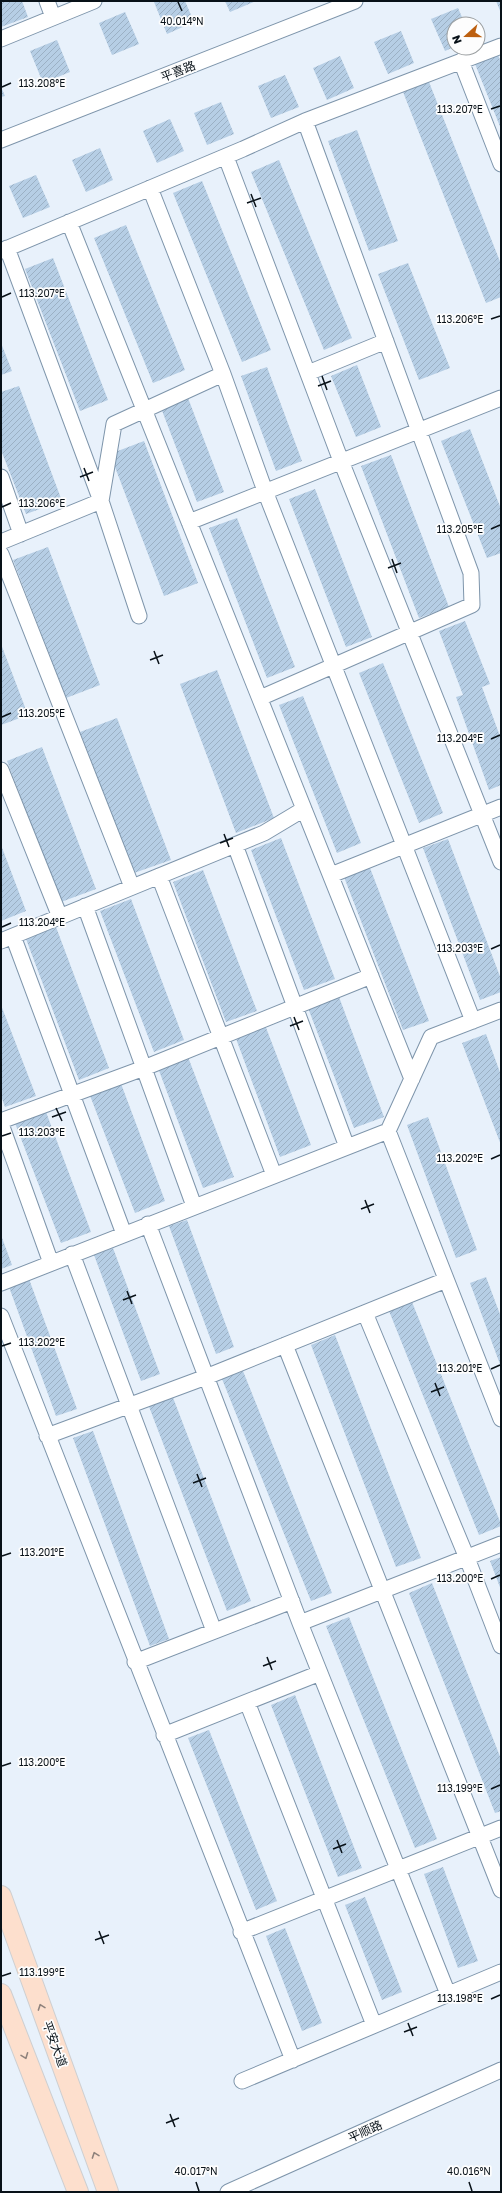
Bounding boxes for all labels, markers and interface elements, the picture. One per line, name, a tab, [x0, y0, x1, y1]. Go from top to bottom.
text: 40.014°N	[160, 15, 204, 27]
north arrow	[446, 16, 486, 56]
text: N	[449, 34, 464, 46]
street label: 平喜路	[159, 58, 197, 84]
text: 113.208°E	[19, 77, 65, 89]
text: 113.207°E	[437, 103, 483, 115]
text: 113.207°E	[19, 287, 65, 299]
text: 113.206°E	[437, 313, 483, 325]
text: 113.206°E	[19, 497, 65, 509]
text: 113.205°E	[437, 523, 483, 535]
text: 113.205°E	[19, 707, 65, 719]
text: 113.204°E	[437, 732, 483, 744]
text: 113.204°E	[19, 916, 65, 928]
text: 113.203°E	[437, 942, 483, 954]
text: 113.203°E	[19, 1126, 65, 1138]
text: 113.202°E	[437, 1152, 483, 1164]
text: 113.202°E	[19, 1336, 65, 1348]
text: 113.201°E	[438, 1362, 482, 1374]
text: 113.201°E	[20, 1546, 64, 1558]
text: 113.200°E	[437, 1572, 483, 1584]
text: 113.200°E	[19, 1756, 65, 1768]
text: 113.199°E	[437, 1782, 483, 1794]
text: 113.199°E	[19, 1966, 65, 1978]
text: 113.198°E	[437, 1992, 483, 2004]
one-way arrow	[38, 2003, 46, 2010]
street label: 平安大道	[40, 2019, 70, 2069]
one-way arrow	[21, 2053, 29, 2060]
street label: 平顺路	[345, 2117, 385, 2145]
one-way arrow	[91, 2152, 100, 2159]
text: 40.017°N	[174, 2165, 218, 2177]
text: 40.016°N	[447, 2165, 491, 2177]

